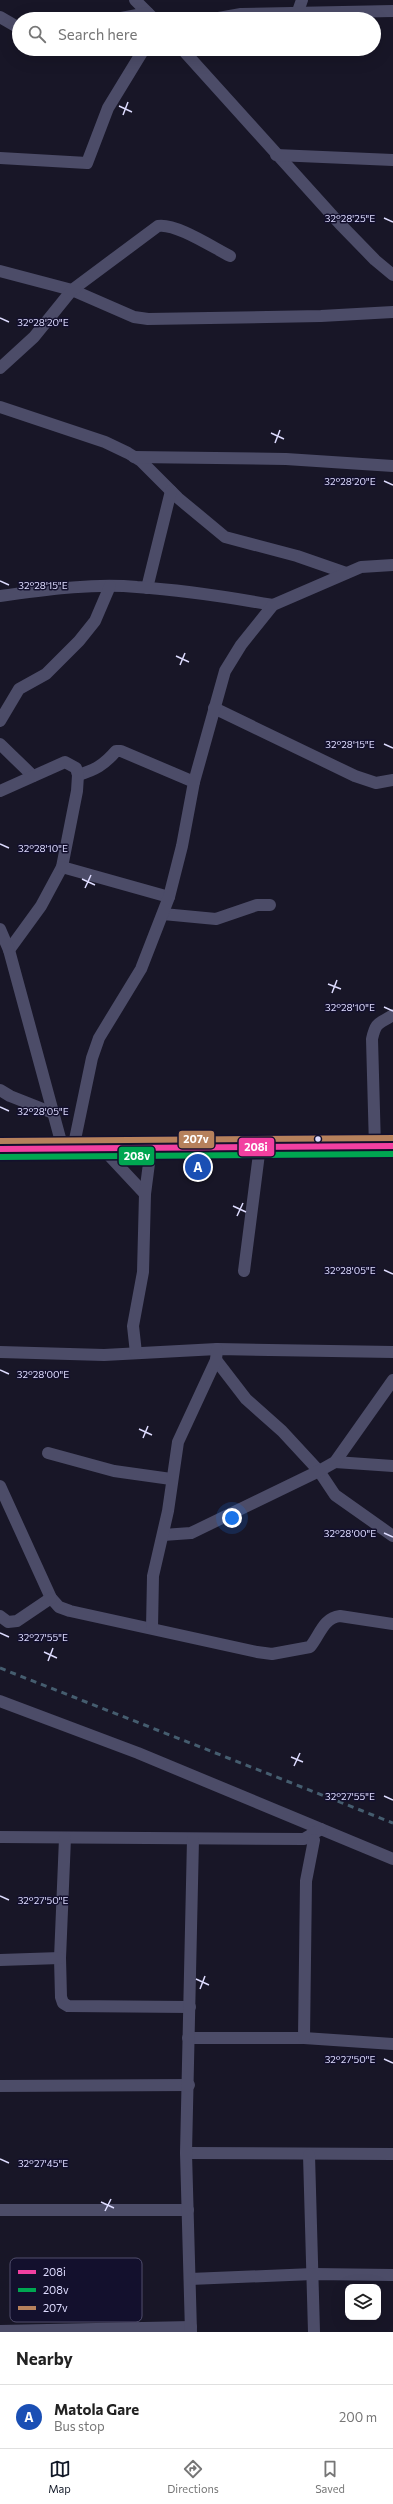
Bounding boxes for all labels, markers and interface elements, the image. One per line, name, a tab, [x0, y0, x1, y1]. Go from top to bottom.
search box	[12, 12, 381, 56]
icon: search	[26, 23, 48, 45]
text: Search here	[58, 25, 137, 43]
text: 32°28'25"E	[325, 212, 375, 224]
text: 32°28'20"E	[17, 316, 69, 328]
text: 32°28'20"E	[324, 475, 376, 487]
text: 32°28'15"E	[18, 579, 68, 591]
text: 32°28'15"E	[325, 738, 375, 750]
text: 32°28'10"E	[18, 842, 68, 854]
text: 32°28'10"E	[325, 1001, 375, 1013]
text: 32°28'05"E	[17, 1105, 69, 1117]
line badge: 207v	[178, 1130, 215, 1149]
text: 207v	[183, 1132, 209, 1145]
unlabelled marker	[313, 1134, 323, 1144]
line badge: 208i	[238, 1137, 275, 1157]
text: 208i	[244, 1140, 268, 1153]
line badge: 208v	[118, 1146, 155, 1166]
text: 208v	[124, 1149, 150, 1162]
pin: A	[185, 1152, 211, 1182]
text: 32°28'05"E	[324, 1264, 376, 1276]
text: 32°28'00"E	[17, 1368, 69, 1380]
your location	[222, 1508, 242, 1528]
text: 32°28'00"E	[324, 1527, 376, 1539]
text: 32°27'55"E	[18, 1631, 68, 1643]
text: 32°27'55"E	[325, 1790, 375, 1802]
text: 32°27'50"E	[18, 1894, 68, 1906]
text: 32°27'50"E	[325, 2053, 375, 2065]
text: 32°27'45"E	[18, 2157, 68, 2169]
legend	[10, 2258, 142, 2322]
text: 208i	[43, 2265, 66, 2278]
text: 208v	[43, 2283, 69, 2296]
map controls	[345, 2284, 381, 2320]
button: layers	[345, 2284, 381, 2320]
text: 207v	[43, 2301, 68, 2314]
text: Nearby	[16, 2348, 73, 2369]
text: Matola Gare	[54, 2400, 139, 2418]
text: A	[24, 2409, 34, 2425]
text: 200 m	[339, 2409, 377, 2425]
text: Bus stop	[54, 2418, 105, 2434]
tab: Map	[48, 2458, 71, 2495]
tab: Directions	[167, 2458, 219, 2495]
tab: Saved	[315, 2458, 345, 2495]

